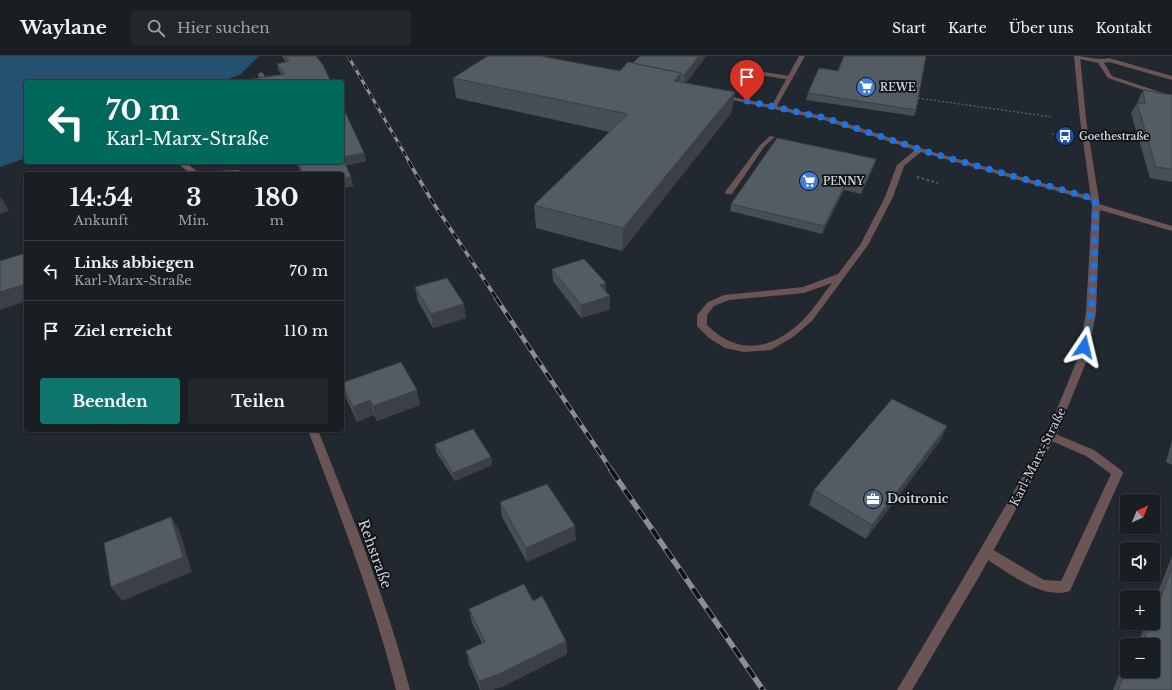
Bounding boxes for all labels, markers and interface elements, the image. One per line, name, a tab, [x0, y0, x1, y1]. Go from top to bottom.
search box	[131, 10, 411, 46]
text: Waylane	[20, 16, 107, 39]
icon: search	[145, 17, 167, 39]
text: Hier suchen	[177, 18, 270, 37]
text: Start	[892, 19, 926, 37]
text: Karte	[948, 19, 987, 37]
text: Über uns	[1009, 19, 1074, 37]
text: Kontakt	[1096, 19, 1152, 37]
pin	[730, 60, 764, 101]
icon: arrive	[736, 66, 758, 88]
supermarket icon: REWE	[855, 76, 877, 98]
place label: REWE	[880, 81, 916, 94]
text: 70 m	[106, 93, 180, 128]
icon: left	[40, 96, 92, 148]
bus stop icon: Goethestraße	[1054, 125, 1076, 147]
text: Karl-Marx-Straße	[106, 128, 269, 150]
place label: Goethestraße	[1079, 130, 1149, 143]
supermarket icon: PENNY	[798, 170, 820, 192]
place label: PENNY	[823, 175, 865, 188]
text: 14:54	[69, 183, 133, 212]
text: 3	[186, 183, 201, 212]
text: 180	[255, 183, 299, 212]
text: Ankunft	[74, 212, 129, 229]
text: Min.	[178, 212, 209, 229]
text: m	[270, 212, 284, 229]
text: Links abbiegen	[74, 253, 194, 272]
icon: left	[40, 260, 62, 282]
text: 70 m	[289, 261, 328, 280]
text: Karl-Marx-Straße	[74, 272, 192, 289]
icon: arrive	[40, 320, 62, 342]
text: Ziel erreicht	[74, 321, 172, 340]
text: 110 m	[284, 321, 328, 340]
position arrow	[1063, 326, 1105, 368]
button: Beenden	[40, 378, 180, 424]
button: Teilen	[188, 378, 328, 424]
street label: Karl-Marx-Straße	[1006, 405, 1069, 509]
office icon: Doitronic	[862, 488, 884, 510]
place label: Doitronic	[887, 491, 949, 506]
north arrow	[1120, 494, 1160, 534]
map controls	[1120, 494, 1160, 678]
street label: Rehstraße	[354, 517, 396, 591]
button: sound	[1120, 542, 1160, 582]
button: +	[1120, 590, 1160, 630]
button: −	[1120, 638, 1160, 678]

